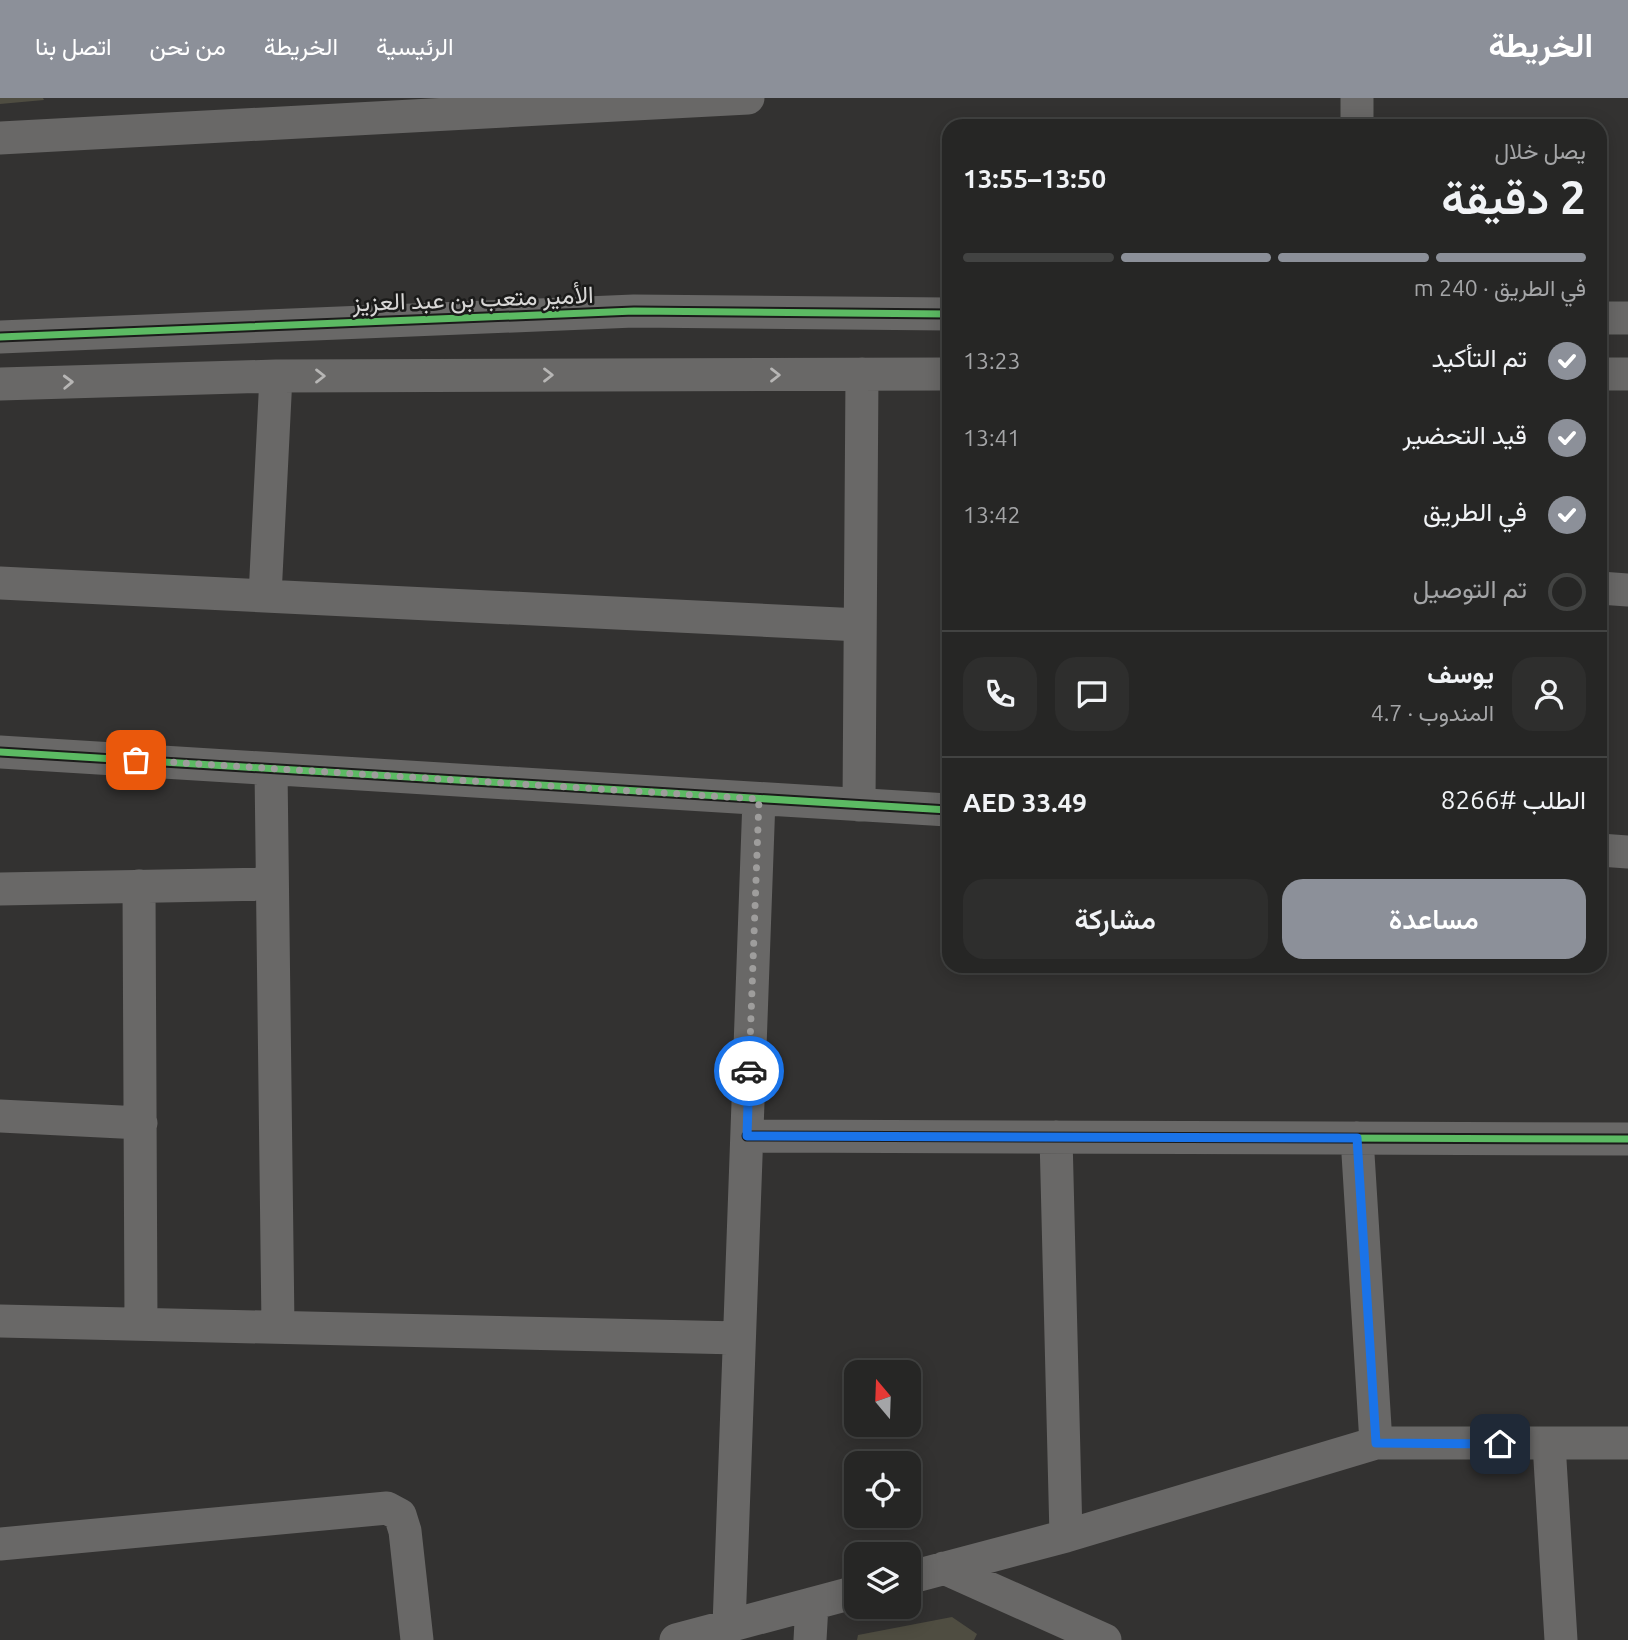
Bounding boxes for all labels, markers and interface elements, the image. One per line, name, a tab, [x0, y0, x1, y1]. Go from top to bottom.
text: الخريطة	[1489, 26, 1593, 63]
text: اتصل بنا	[35, 33, 112, 60]
text: من نحن	[150, 33, 226, 60]
text: الخريطة	[264, 33, 338, 60]
text: الرئيسية	[376, 33, 454, 60]
text: يصل خلال	[1494, 138, 1586, 163]
text: 13:50–13:55	[963, 164, 1106, 193]
text: 2 دقيقة	[1441, 171, 1586, 223]
text: في الطريق · 240 m	[1414, 275, 1586, 300]
street label: الأمير متعب بن عبد العزيز	[351, 281, 594, 318]
icon: check	[1548, 342, 1586, 380]
text: تم التأكيد	[1432, 343, 1527, 372]
text: 13:23	[963, 348, 1021, 373]
one-way arrow	[543, 367, 553, 383]
one-way arrow	[770, 367, 781, 383]
one-way arrow	[315, 368, 326, 384]
one-way arrow	[63, 375, 74, 390]
icon: check	[1548, 419, 1586, 457]
text: قيد التحضير	[1403, 420, 1527, 449]
text: 13:41	[963, 425, 1021, 450]
icon: check	[1548, 496, 1586, 534]
text: في الطريق	[1423, 497, 1527, 526]
text: 13:42	[963, 502, 1021, 527]
text: تم التوصيل	[1413, 574, 1527, 603]
button: phone	[963, 657, 1037, 731]
button: chat	[1055, 657, 1129, 731]
button: person	[1512, 657, 1586, 731]
text: يوسف	[1427, 659, 1494, 688]
text: المندوب · 4.7	[1371, 700, 1494, 725]
pin	[106, 730, 166, 790]
icon: bag	[117, 741, 155, 779]
text: الطلب #8266	[1441, 785, 1586, 814]
text: AED 33.49	[963, 788, 1087, 817]
button: مشاركة	[963, 879, 1268, 959]
button: مساعدة	[1282, 879, 1586, 959]
courier	[714, 1036, 784, 1106]
icon: car	[730, 1052, 768, 1090]
north arrow	[844, 1360, 920, 1437]
map controls	[844, 1360, 921, 1619]
pin	[1470, 1414, 1530, 1474]
icon: home	[1481, 1425, 1519, 1463]
button: locate	[844, 1451, 921, 1528]
button: layers	[844, 1542, 921, 1619]

